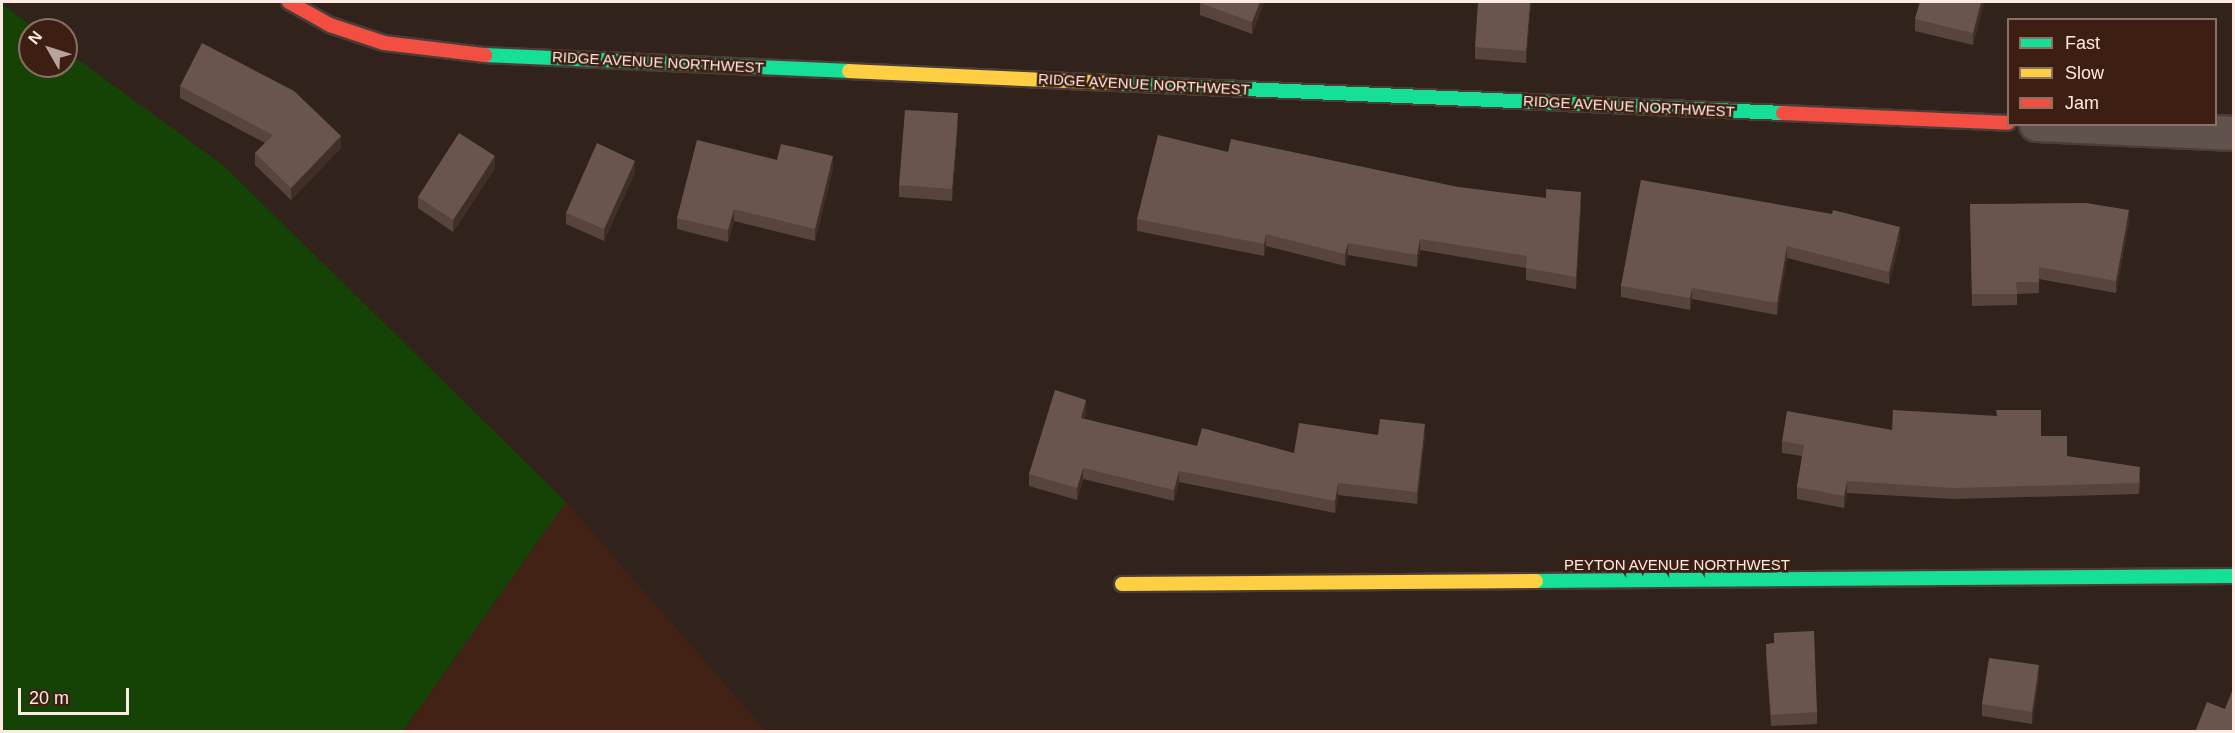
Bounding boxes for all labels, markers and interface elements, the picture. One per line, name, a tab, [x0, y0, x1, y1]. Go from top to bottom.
north arrow	[18, 18, 78, 78]
legend	[2007, 18, 2217, 126]
text: N	[25, 28, 45, 47]
text: Fast	[2065, 33, 2100, 53]
street label: RIDGE AVENUE NORTHWEST	[551, 47, 765, 77]
text: Slow	[2065, 63, 2104, 83]
street label: RIDGE AVENUE NORTHWEST	[1037, 69, 1251, 99]
street label: RIDGE AVENUE NORTHWEST	[1522, 91, 1736, 121]
text: Jam	[2065, 93, 2099, 113]
street label: PEYTON AVENUE NORTHWEST	[1564, 556, 1790, 574]
scale bar	[21, 676, 132, 714]
text: 20 m	[29, 688, 69, 708]

